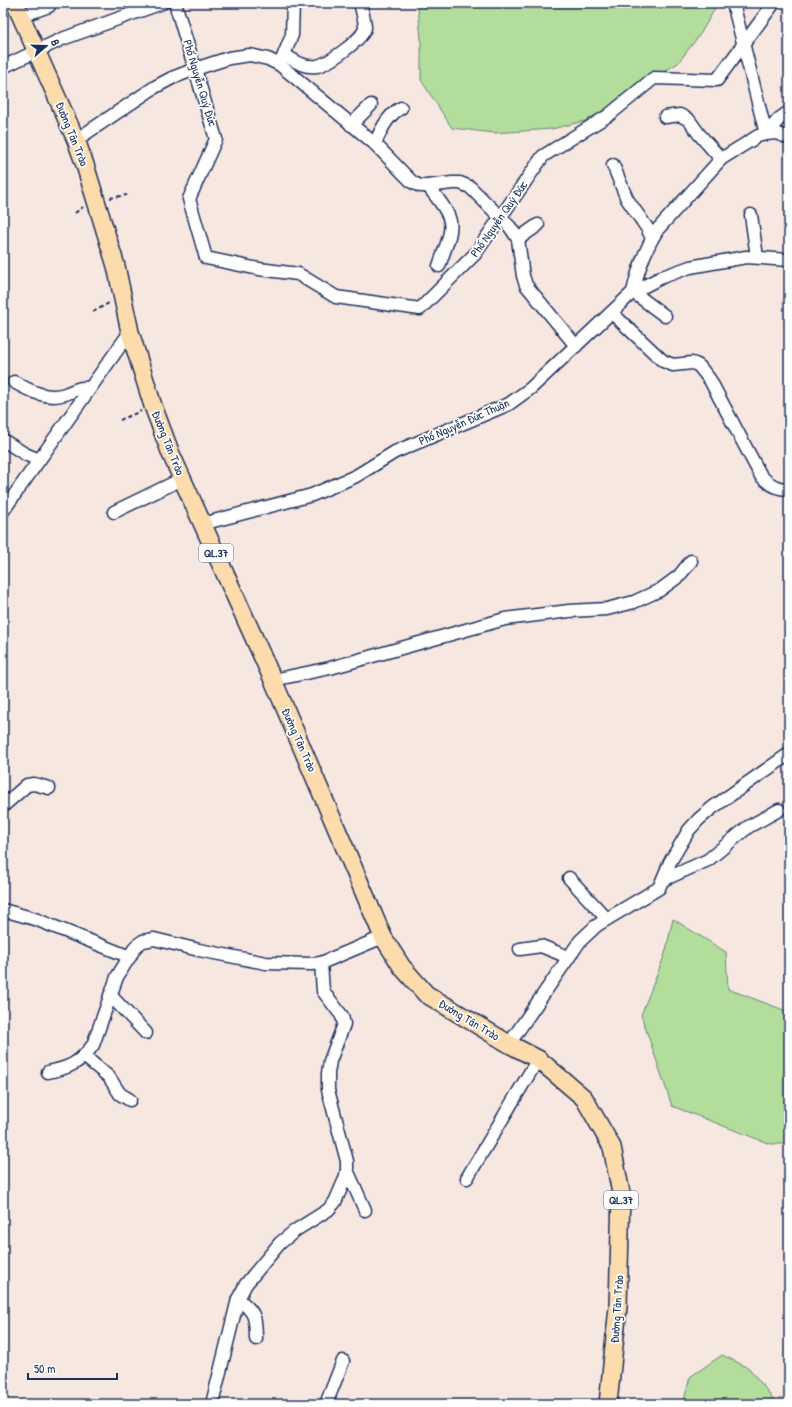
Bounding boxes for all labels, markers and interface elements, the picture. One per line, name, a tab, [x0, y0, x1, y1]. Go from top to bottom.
north arrow	[26, 26, 66, 66]
text: B	[48, 38, 63, 48]
street label: Phố Nguyễn Quý Đức	[179, 38, 222, 128]
street label: Đường Tân Trào	[52, 99, 93, 169]
street label: Phố Nguyễn Quý Đức	[466, 177, 531, 260]
street label: Phố Nguyễn Đức Thuận	[416, 394, 512, 449]
street label: Đường Tân Trào	[148, 408, 189, 478]
road number: QL.37	[199, 544, 233, 562]
street label: Đường Tân Trào	[278, 705, 321, 774]
street label: Đường Tân Trào	[436, 995, 503, 1044]
road number: QL.37	[604, 1191, 638, 1209]
street label: Đường Tân Trào	[606, 1274, 627, 1343]
scale bar	[28, 1355, 117, 1381]
text: 50 m	[34, 1360, 55, 1377]

